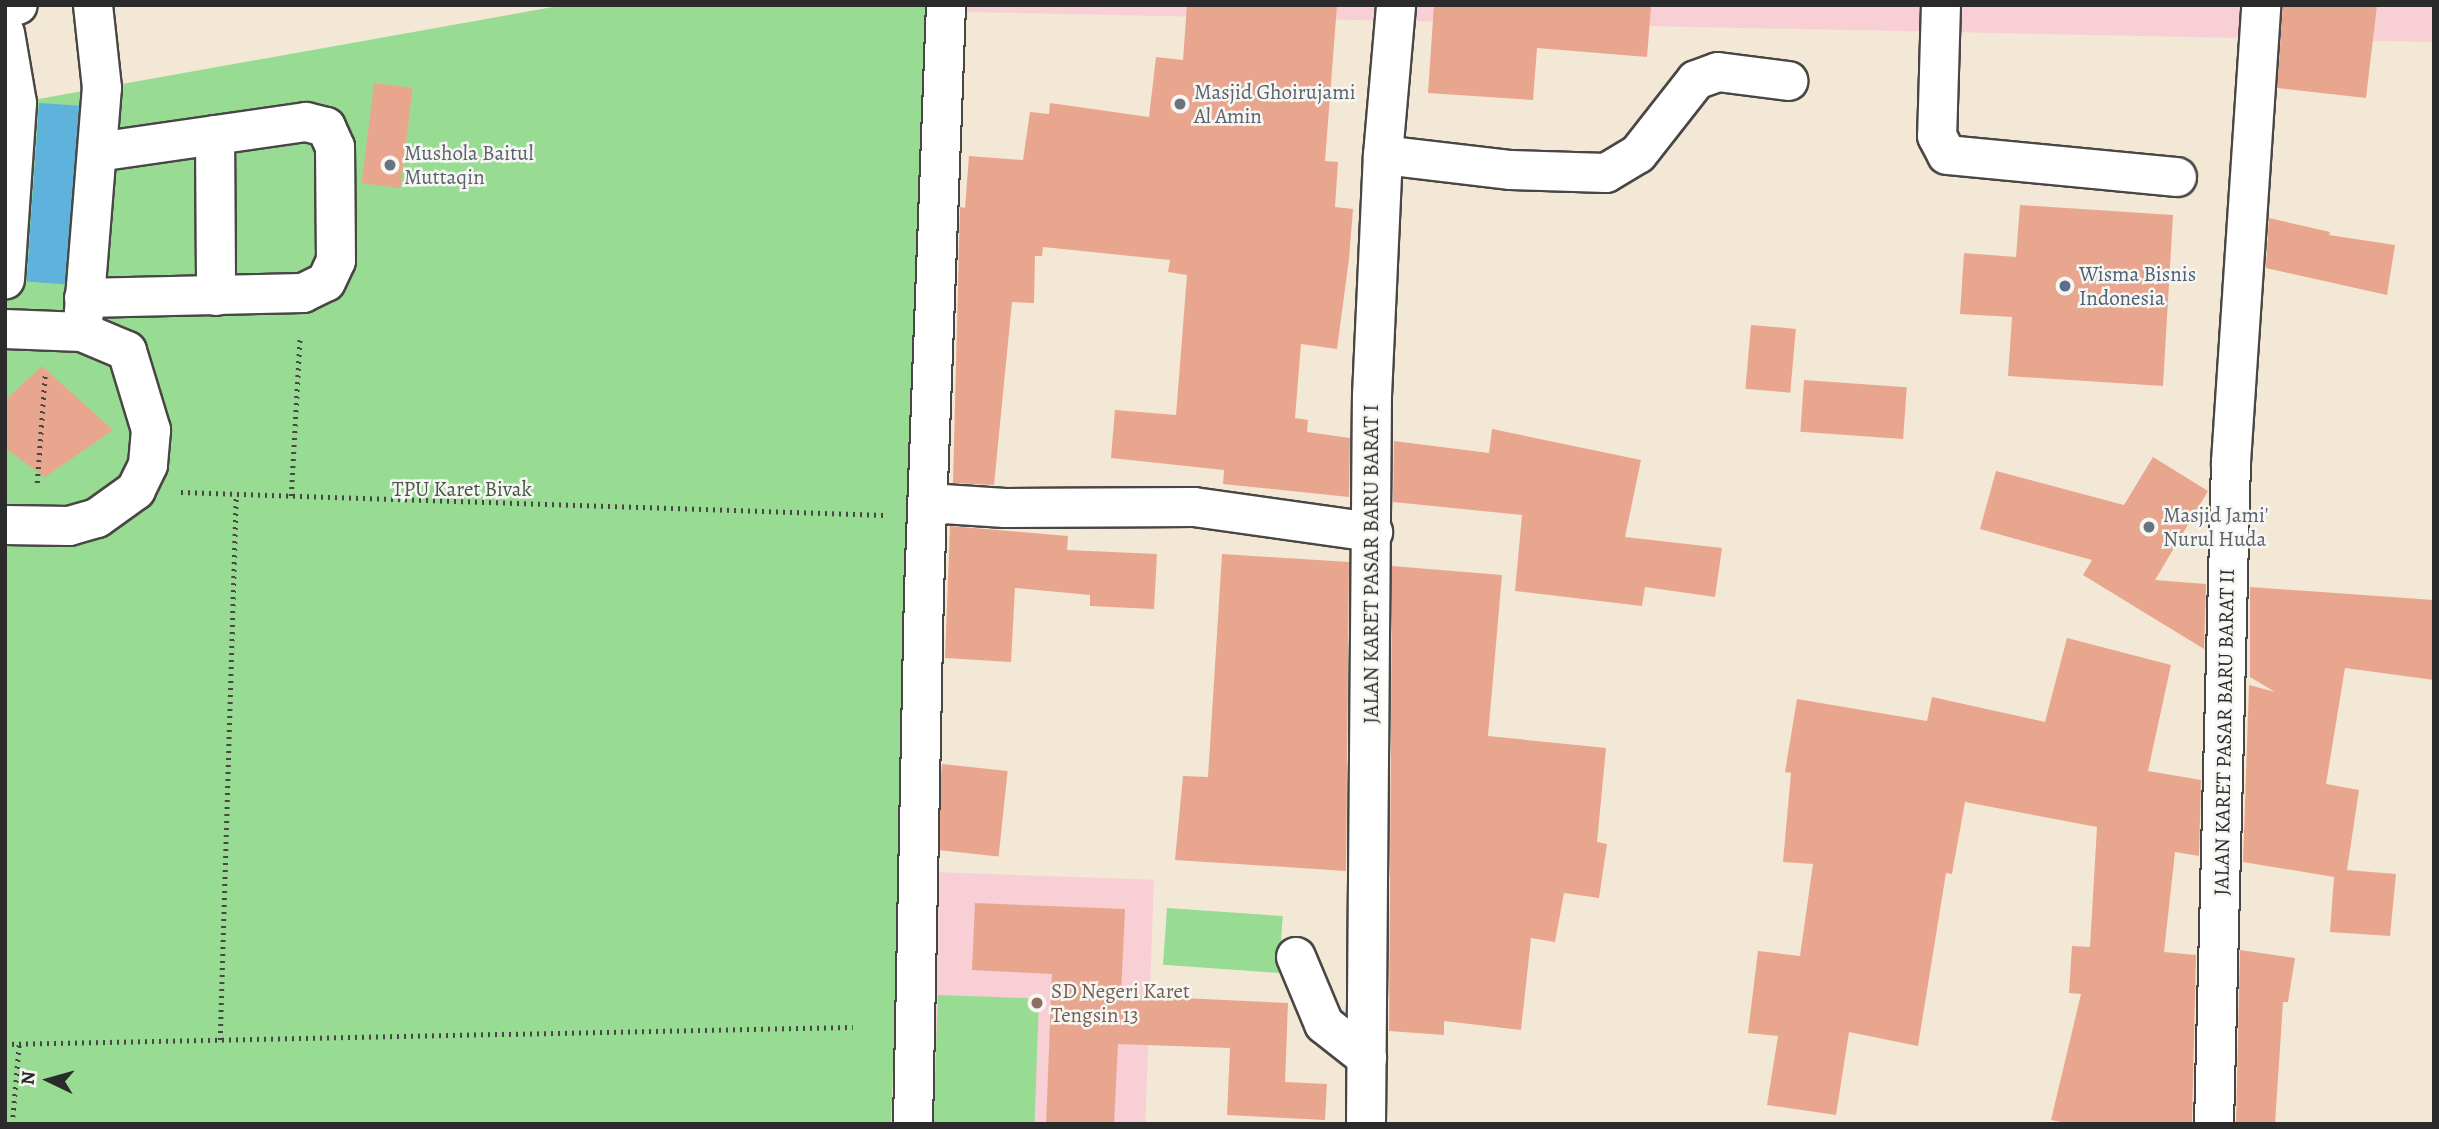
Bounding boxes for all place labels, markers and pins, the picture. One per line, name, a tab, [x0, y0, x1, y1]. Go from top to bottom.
place label: Masjid Ghoirujami Al Amin	[1194, 79, 1356, 129]
marker: Masjid Ghoirujami Al Amin	[1172, 96, 1188, 112]
place label: Mushola Baitul Muttaqin	[404, 140, 534, 190]
marker: Mushola Baitul Muttaqin	[382, 157, 398, 173]
place label: Wisma Bisnis Indonesia	[2079, 261, 2196, 311]
marker: Wisma Bisnis Indonesia	[2057, 278, 2073, 294]
place label: Masjid Jami' Nurul Huda	[2163, 502, 2269, 552]
marker: Masjid Jami' Nurul Huda	[2141, 519, 2157, 535]
place label: SD Negeri Karet Tengsin 13	[1051, 978, 1190, 1028]
marker: SD Negeri Karet Tengsin 13	[1029, 995, 1045, 1011]

